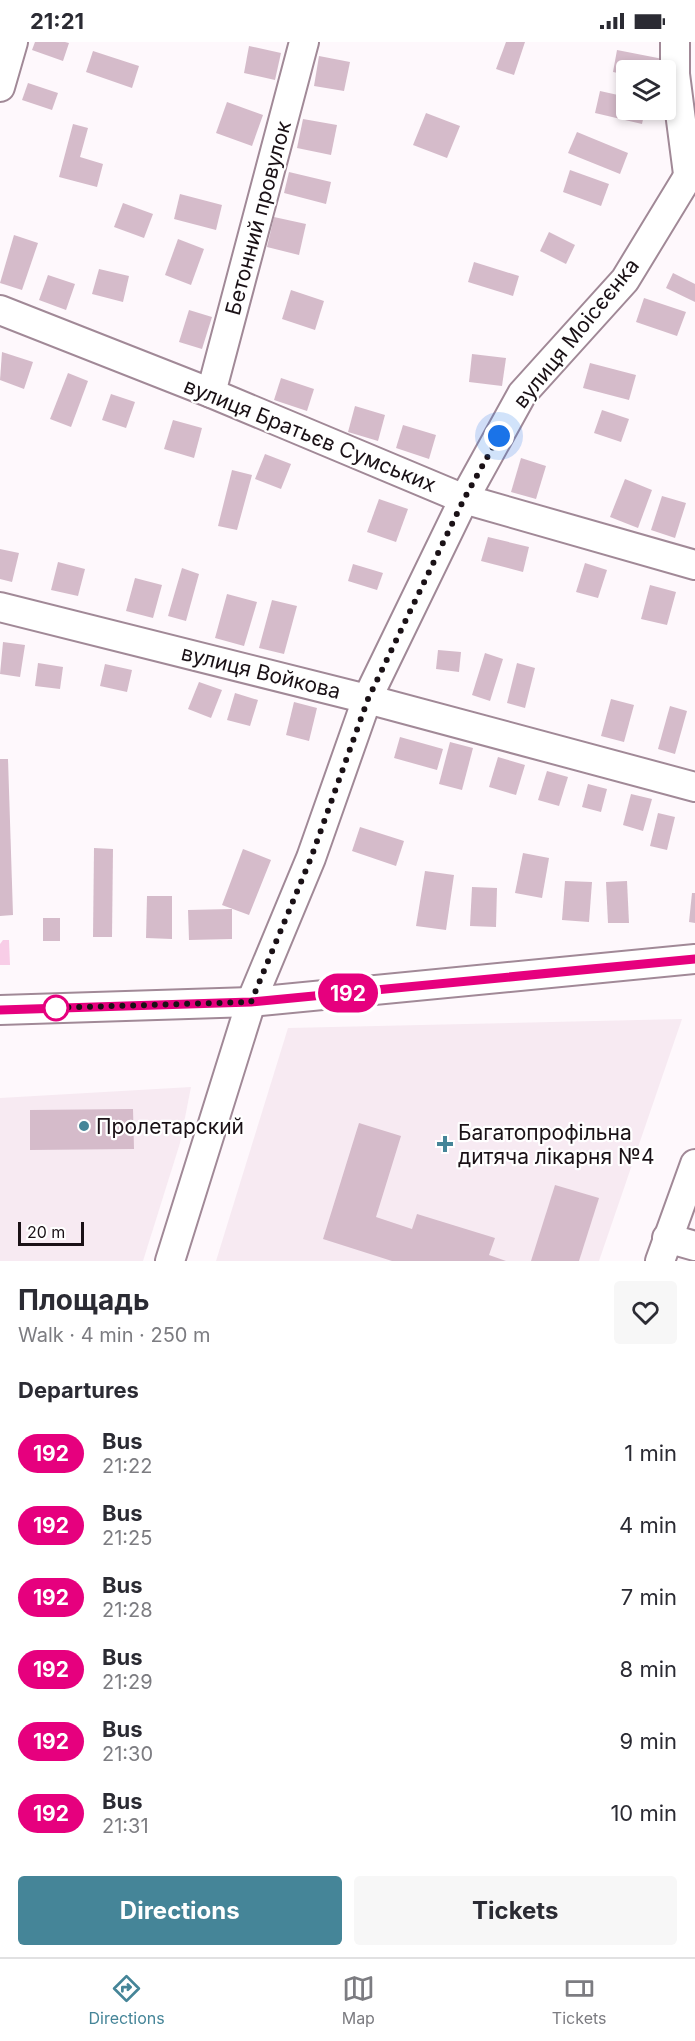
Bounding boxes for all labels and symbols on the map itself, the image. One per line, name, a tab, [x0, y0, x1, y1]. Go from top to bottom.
street label: Бетонний провулок	[220, 118, 296, 318]
street label: вулиця Моісєєнка	[508, 253, 644, 413]
street label: вулиця Братьєв Сумських	[180, 373, 440, 497]
your location	[484, 421, 514, 451]
street label: вулиця Войкова	[179, 640, 343, 704]
line badge: 192	[314, 974, 382, 1012]
unlabelled marker	[43, 995, 69, 1021]
place label: Пролетарский	[96, 1114, 244, 1139]
marker: Пролетарский	[77, 1119, 91, 1133]
place label: Багатопрофільна дитяча лікарня №4	[458, 1120, 655, 1169]
marker: Багатопрофільна дитяча лікарня №4	[436, 1135, 454, 1153]
scale bar	[18, 1219, 84, 1246]

